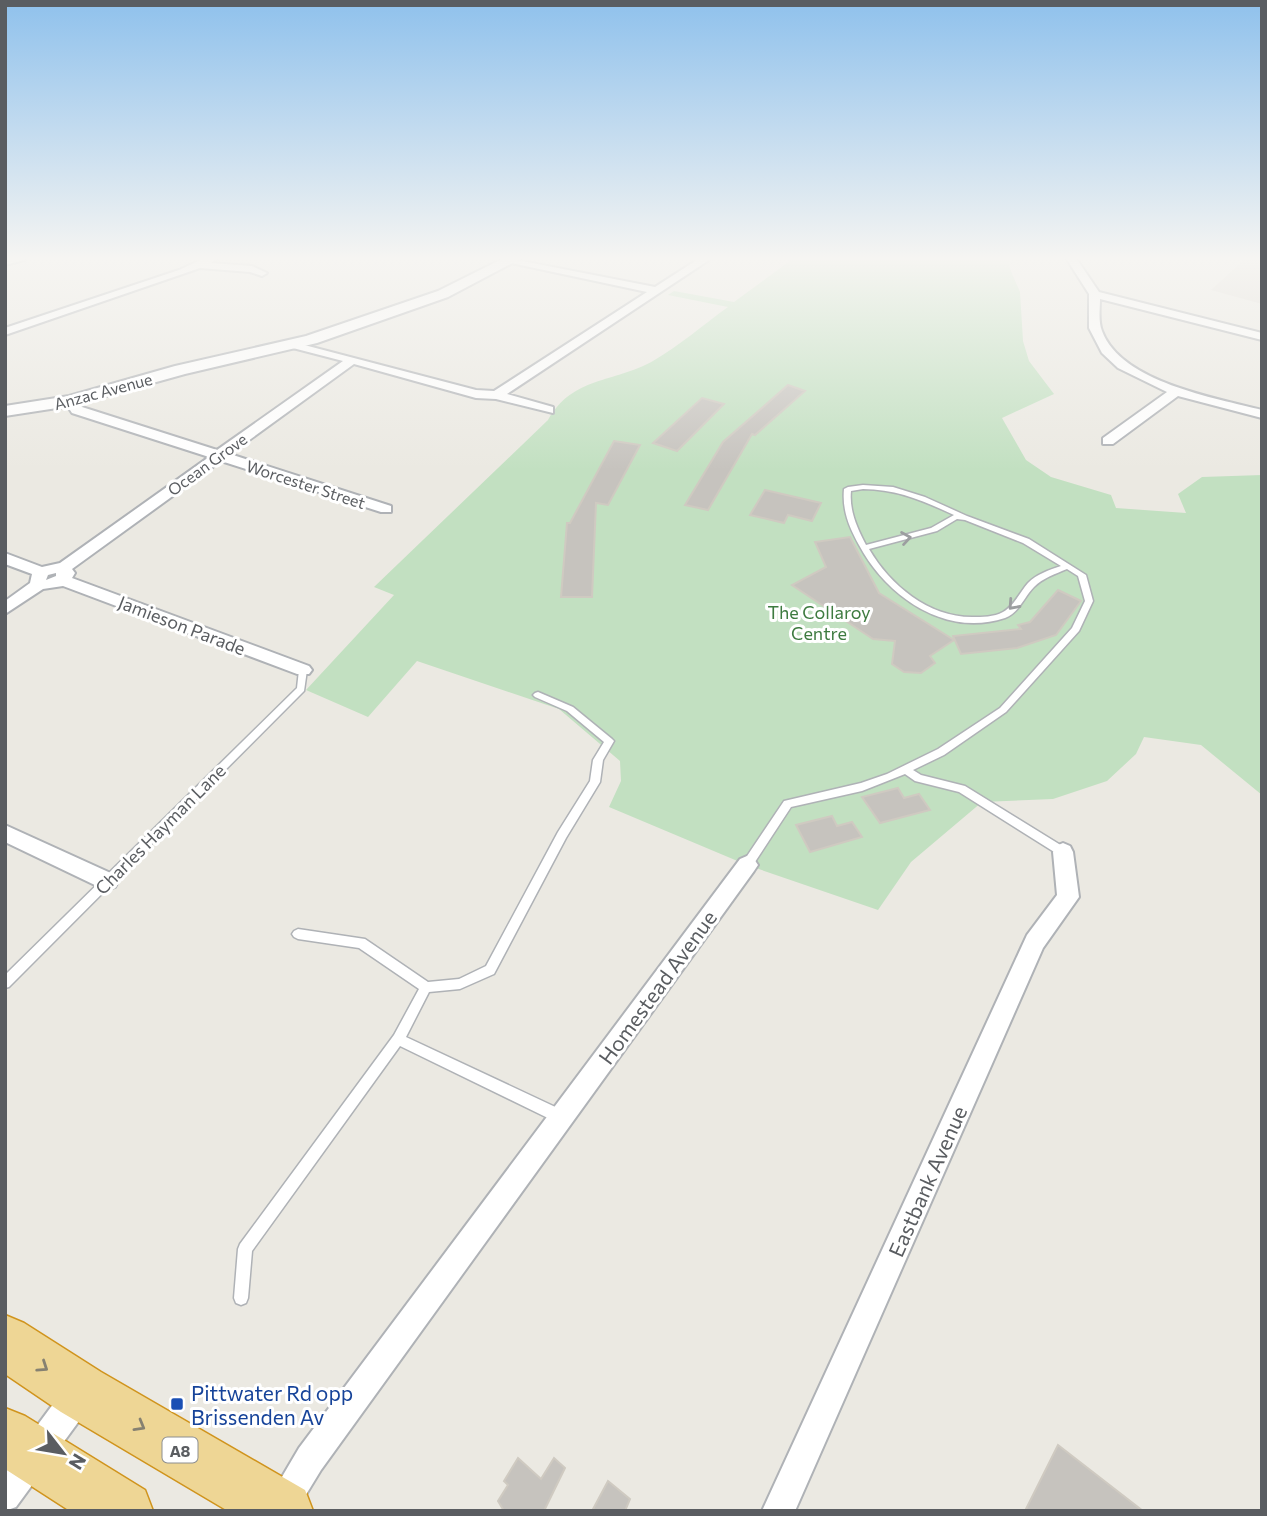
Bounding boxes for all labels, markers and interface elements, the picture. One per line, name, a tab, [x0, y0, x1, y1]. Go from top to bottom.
street label: Anzac Avenue	[52, 369, 154, 413]
street label: Ocean Grove	[164, 429, 250, 499]
street label: Worcester Street	[244, 456, 368, 512]
one-way arrow	[900, 531, 912, 546]
street label: Jamieson Parade	[115, 591, 249, 659]
one-way arrow	[1009, 597, 1021, 610]
park label: The Collaroy Centre	[767, 601, 871, 644]
street label: Charles Hayman Lane	[90, 759, 230, 899]
street label: Homestead Avenue	[593, 905, 721, 1069]
street label: Eastbank Avenue	[883, 1102, 971, 1260]
one-way arrow	[35, 1359, 48, 1371]
place label: Pittwater Rd opp Brissenden Av	[191, 1380, 353, 1429]
marker: Pittwater Rd opp Brissenden Av	[169, 1396, 185, 1412]
north arrow	[28, 1418, 98, 1488]
one-way arrow	[132, 1418, 145, 1431]
road number: A8	[162, 1438, 198, 1462]
text: N	[64, 1450, 92, 1474]

